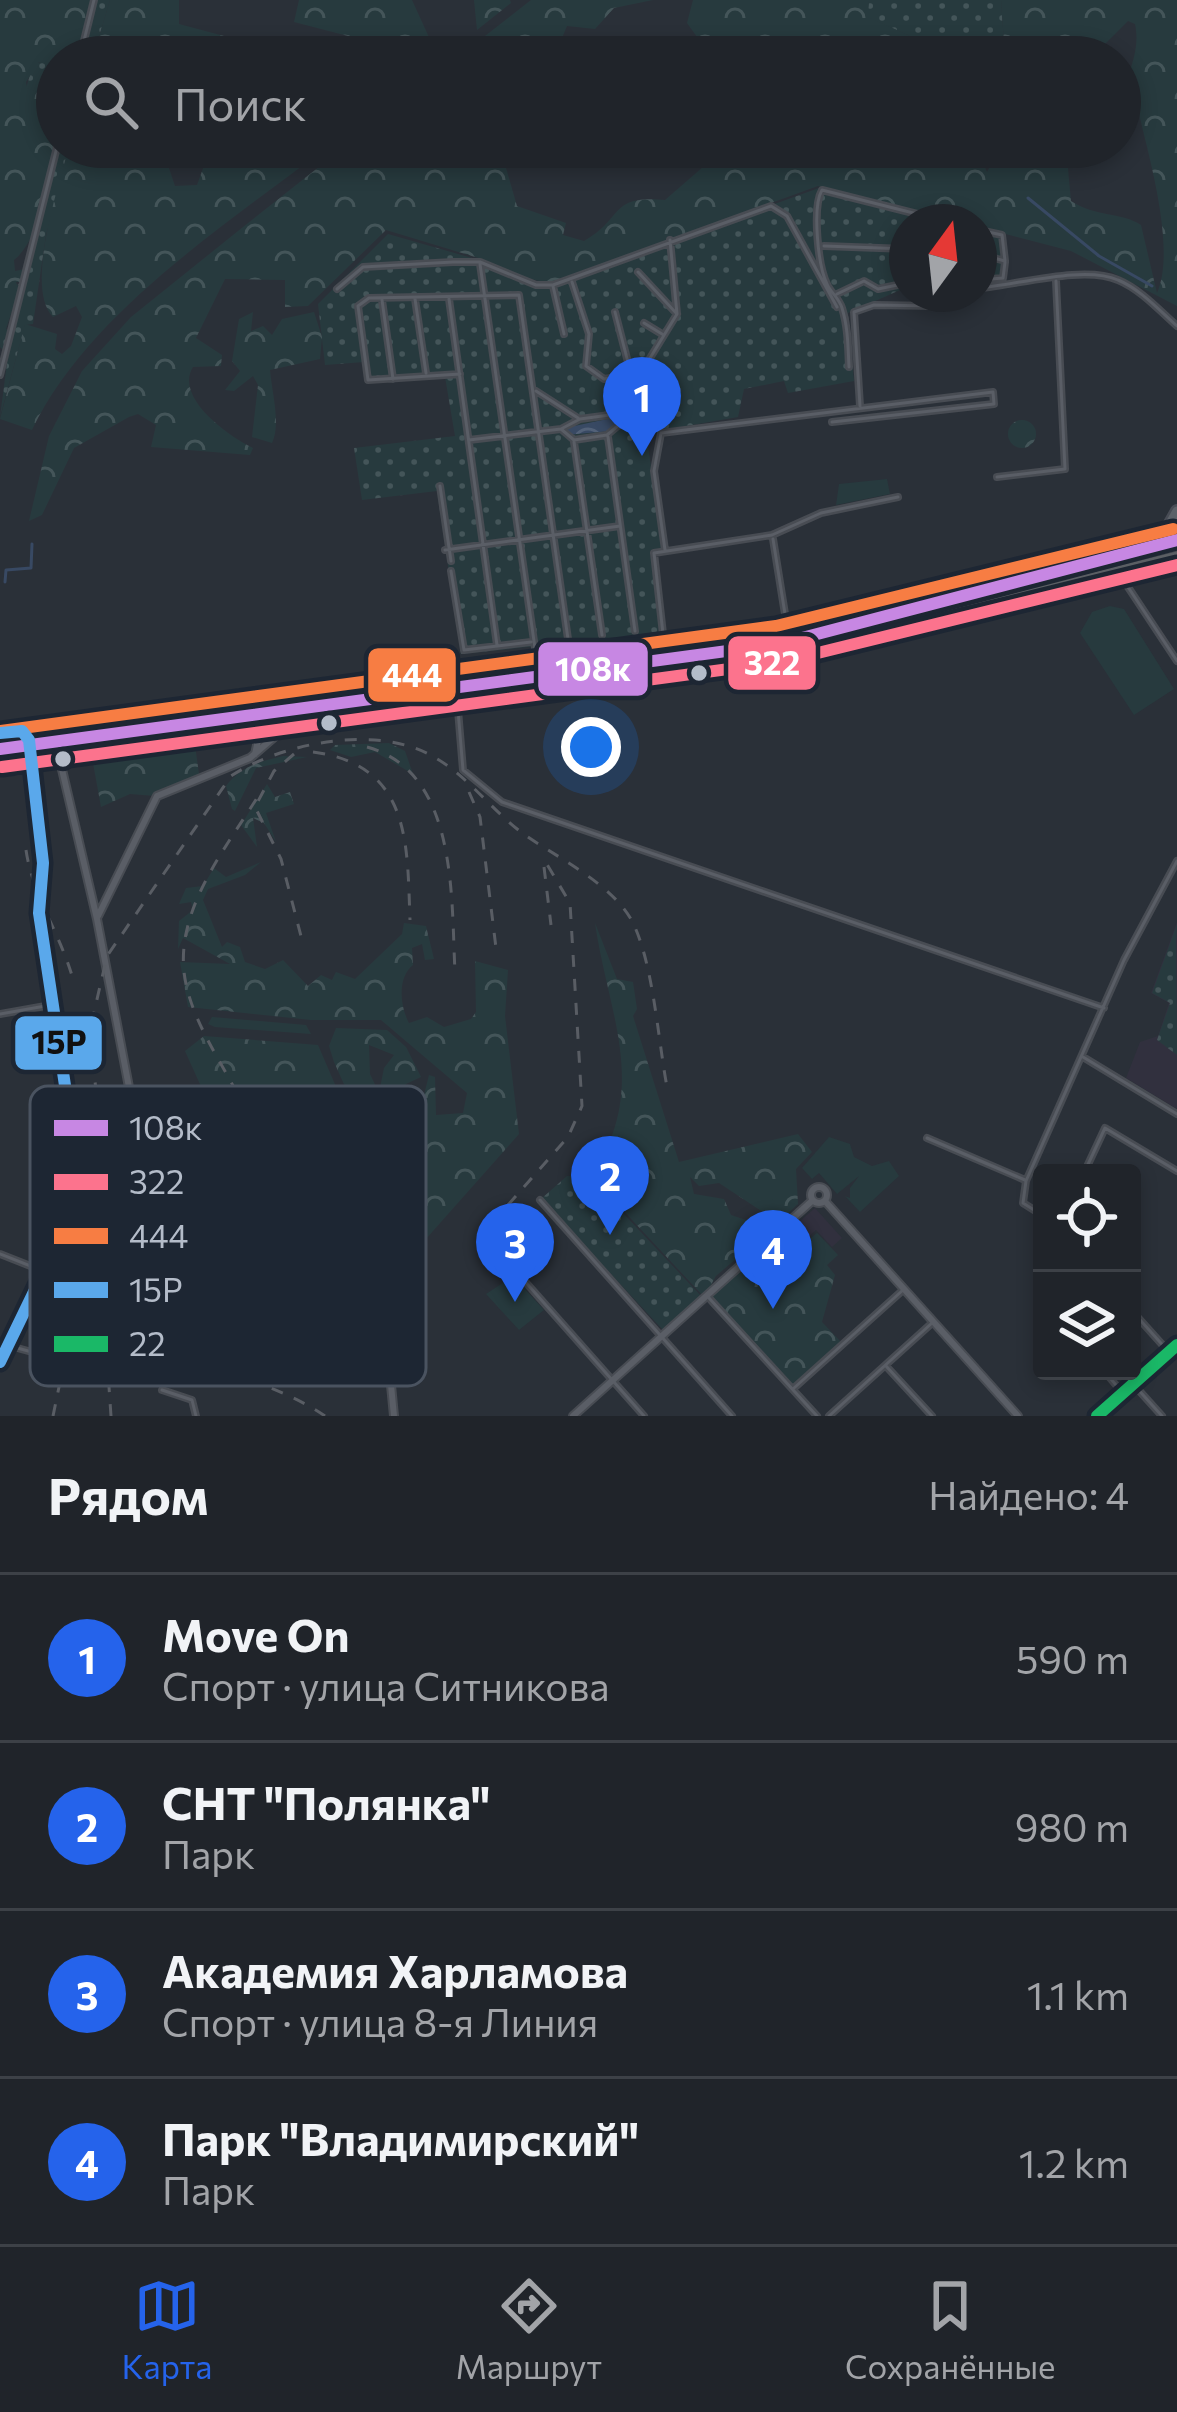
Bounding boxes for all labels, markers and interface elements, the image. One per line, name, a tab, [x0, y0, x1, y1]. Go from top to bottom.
search box	[36, 36, 1141, 168]
icon: search	[78, 69, 144, 135]
text: Поиск	[174, 75, 307, 130]
north arrow	[889, 204, 997, 312]
pin: 1	[603, 357, 681, 456]
line badge: 322	[726, 634, 818, 692]
line badge: 108к	[536, 640, 650, 698]
text: 322	[744, 641, 800, 682]
line badge: 444	[366, 646, 458, 704]
text: 108к	[555, 647, 631, 688]
text: 444	[382, 653, 442, 694]
unlabelled marker	[688, 662, 710, 684]
unlabelled marker	[318, 712, 340, 734]
your location	[561, 717, 621, 777]
unlabelled marker	[52, 748, 74, 770]
line badge: 15Р	[13, 1014, 104, 1072]
text: 15Р	[31, 1020, 87, 1061]
legend	[30, 1086, 426, 1386]
text: 108к	[129, 1106, 202, 1147]
pin: 2	[571, 1136, 649, 1235]
text: 322	[129, 1160, 184, 1201]
map controls	[1033, 1164, 1141, 1380]
button: locate	[1033, 1164, 1141, 1272]
pin: 3	[476, 1203, 554, 1302]
pin: 4	[734, 1210, 812, 1309]
text: 444	[129, 1214, 188, 1255]
text: 15Р	[129, 1268, 183, 1309]
button: layers	[1033, 1272, 1141, 1380]
text: 22	[129, 1322, 166, 1363]
text: Рядом	[48, 1463, 209, 1526]
text: Найдено: 4	[928, 1470, 1129, 1518]
text: Move On	[162, 1606, 349, 1661]
text: 1	[78, 1634, 96, 1682]
text: 590 m	[1016, 1634, 1129, 1682]
text: Спорт · улица Ситникова	[162, 1661, 610, 1709]
text: СНТ "Полянка"	[162, 1774, 490, 1829]
text: 2	[76, 1802, 98, 1850]
text: 980 m	[1015, 1802, 1129, 1850]
text: Парк	[162, 1829, 255, 1877]
text: Академия Харламова	[162, 1942, 628, 1997]
text: 3	[76, 1970, 98, 2018]
text: 1.1 km	[1027, 1970, 1129, 2018]
text: Спорт · улица 8-я Линия	[162, 1997, 598, 2045]
text: Парк "Владимирский"	[162, 2110, 639, 2165]
text: 4	[75, 2138, 99, 2186]
text: 1.2 km	[1019, 2138, 1129, 2186]
text: Парк	[162, 2165, 255, 2213]
tab: Карта	[121, 2273, 212, 2386]
tab: Маршрут	[455, 2273, 602, 2386]
tab: Сохранённые	[845, 2273, 1056, 2386]

